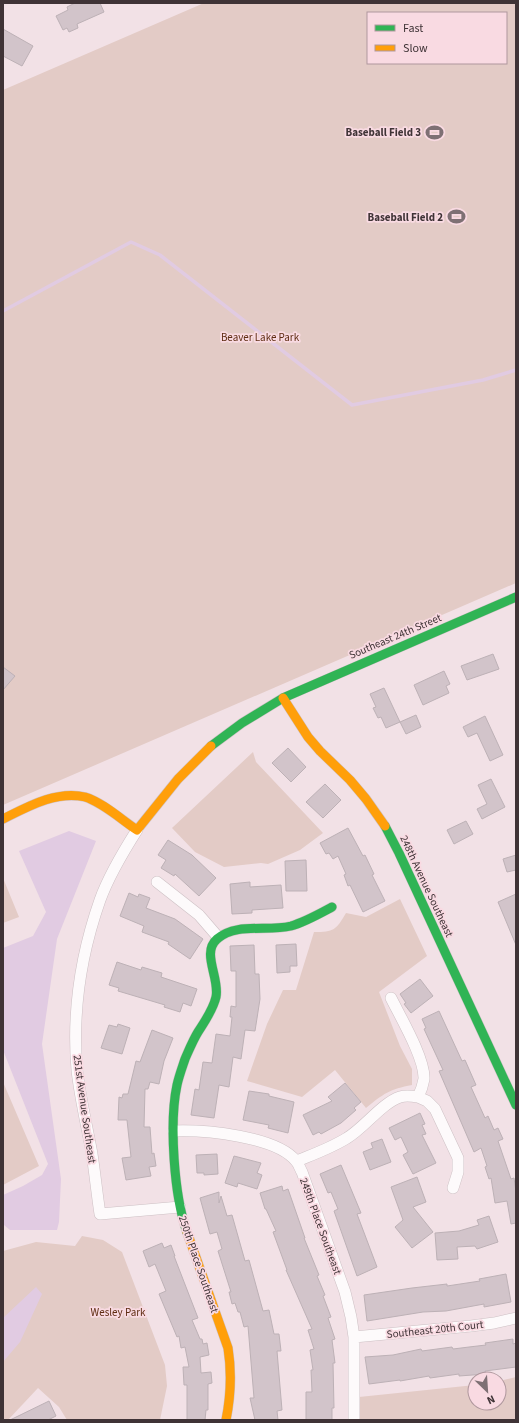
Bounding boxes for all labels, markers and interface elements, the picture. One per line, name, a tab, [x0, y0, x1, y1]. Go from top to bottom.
legend	[367, 12, 507, 64]
text: Fast	[403, 20, 423, 37]
text: Slow	[403, 40, 428, 57]
sports icon: Baseball Field 3	[424, 122, 444, 142]
place label: Baseball Field 3	[346, 125, 421, 140]
sports icon: Baseball Field 2	[446, 207, 466, 227]
place label: Baseball Field 2	[368, 210, 443, 225]
park label: Beaver Lake Park	[221, 330, 300, 345]
street label: Southeast 24th Street	[347, 610, 444, 663]
street label: 248th Avenue Southeast	[396, 833, 457, 940]
street label: 251st Avenue Southeast	[69, 1054, 100, 1164]
street label: 249th Place Southeast	[296, 1176, 345, 1277]
street label: 250th Place Southeast	[175, 1214, 222, 1315]
park label: Wesley Park	[91, 1305, 146, 1320]
street label: Southeast 20th Court	[386, 1317, 484, 1342]
north arrow	[467, 1371, 507, 1411]
text: N	[485, 1391, 498, 1408]

